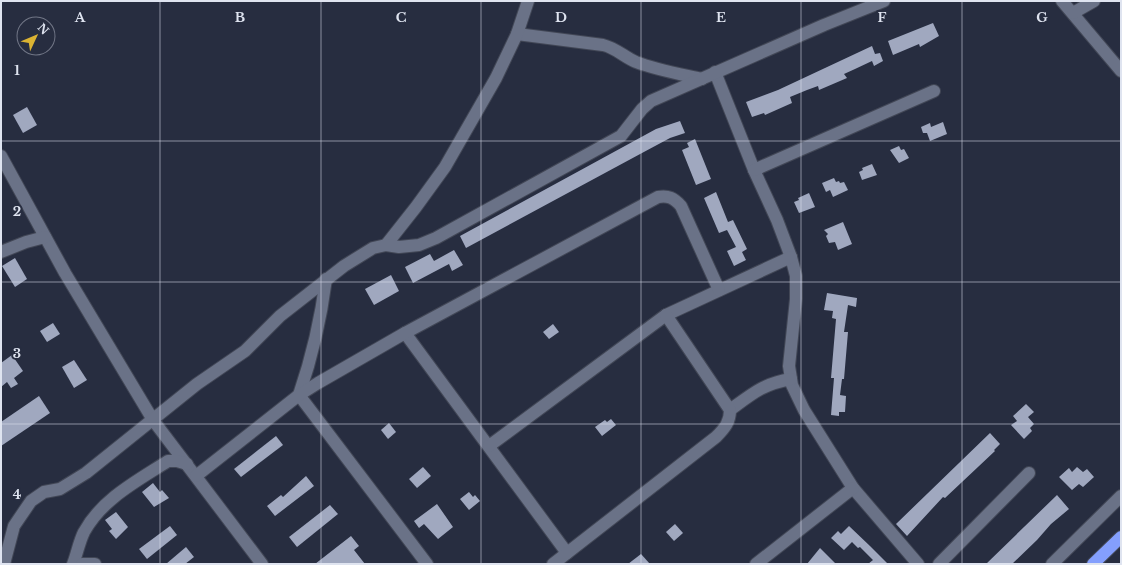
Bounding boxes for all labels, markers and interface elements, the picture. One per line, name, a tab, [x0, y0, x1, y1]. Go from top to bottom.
text: A	[74, 9, 86, 26]
text: B	[235, 9, 245, 26]
text: C	[396, 9, 407, 26]
text: D	[555, 9, 567, 26]
text: E	[716, 9, 726, 26]
text: F	[878, 9, 887, 26]
text: G	[1036, 9, 1048, 26]
north arrow	[16, 16, 56, 56]
text: N	[35, 20, 52, 38]
text: 1	[14, 62, 20, 79]
text: 2	[13, 203, 21, 220]
text: 3	[13, 345, 21, 362]
text: 4	[13, 486, 22, 503]

